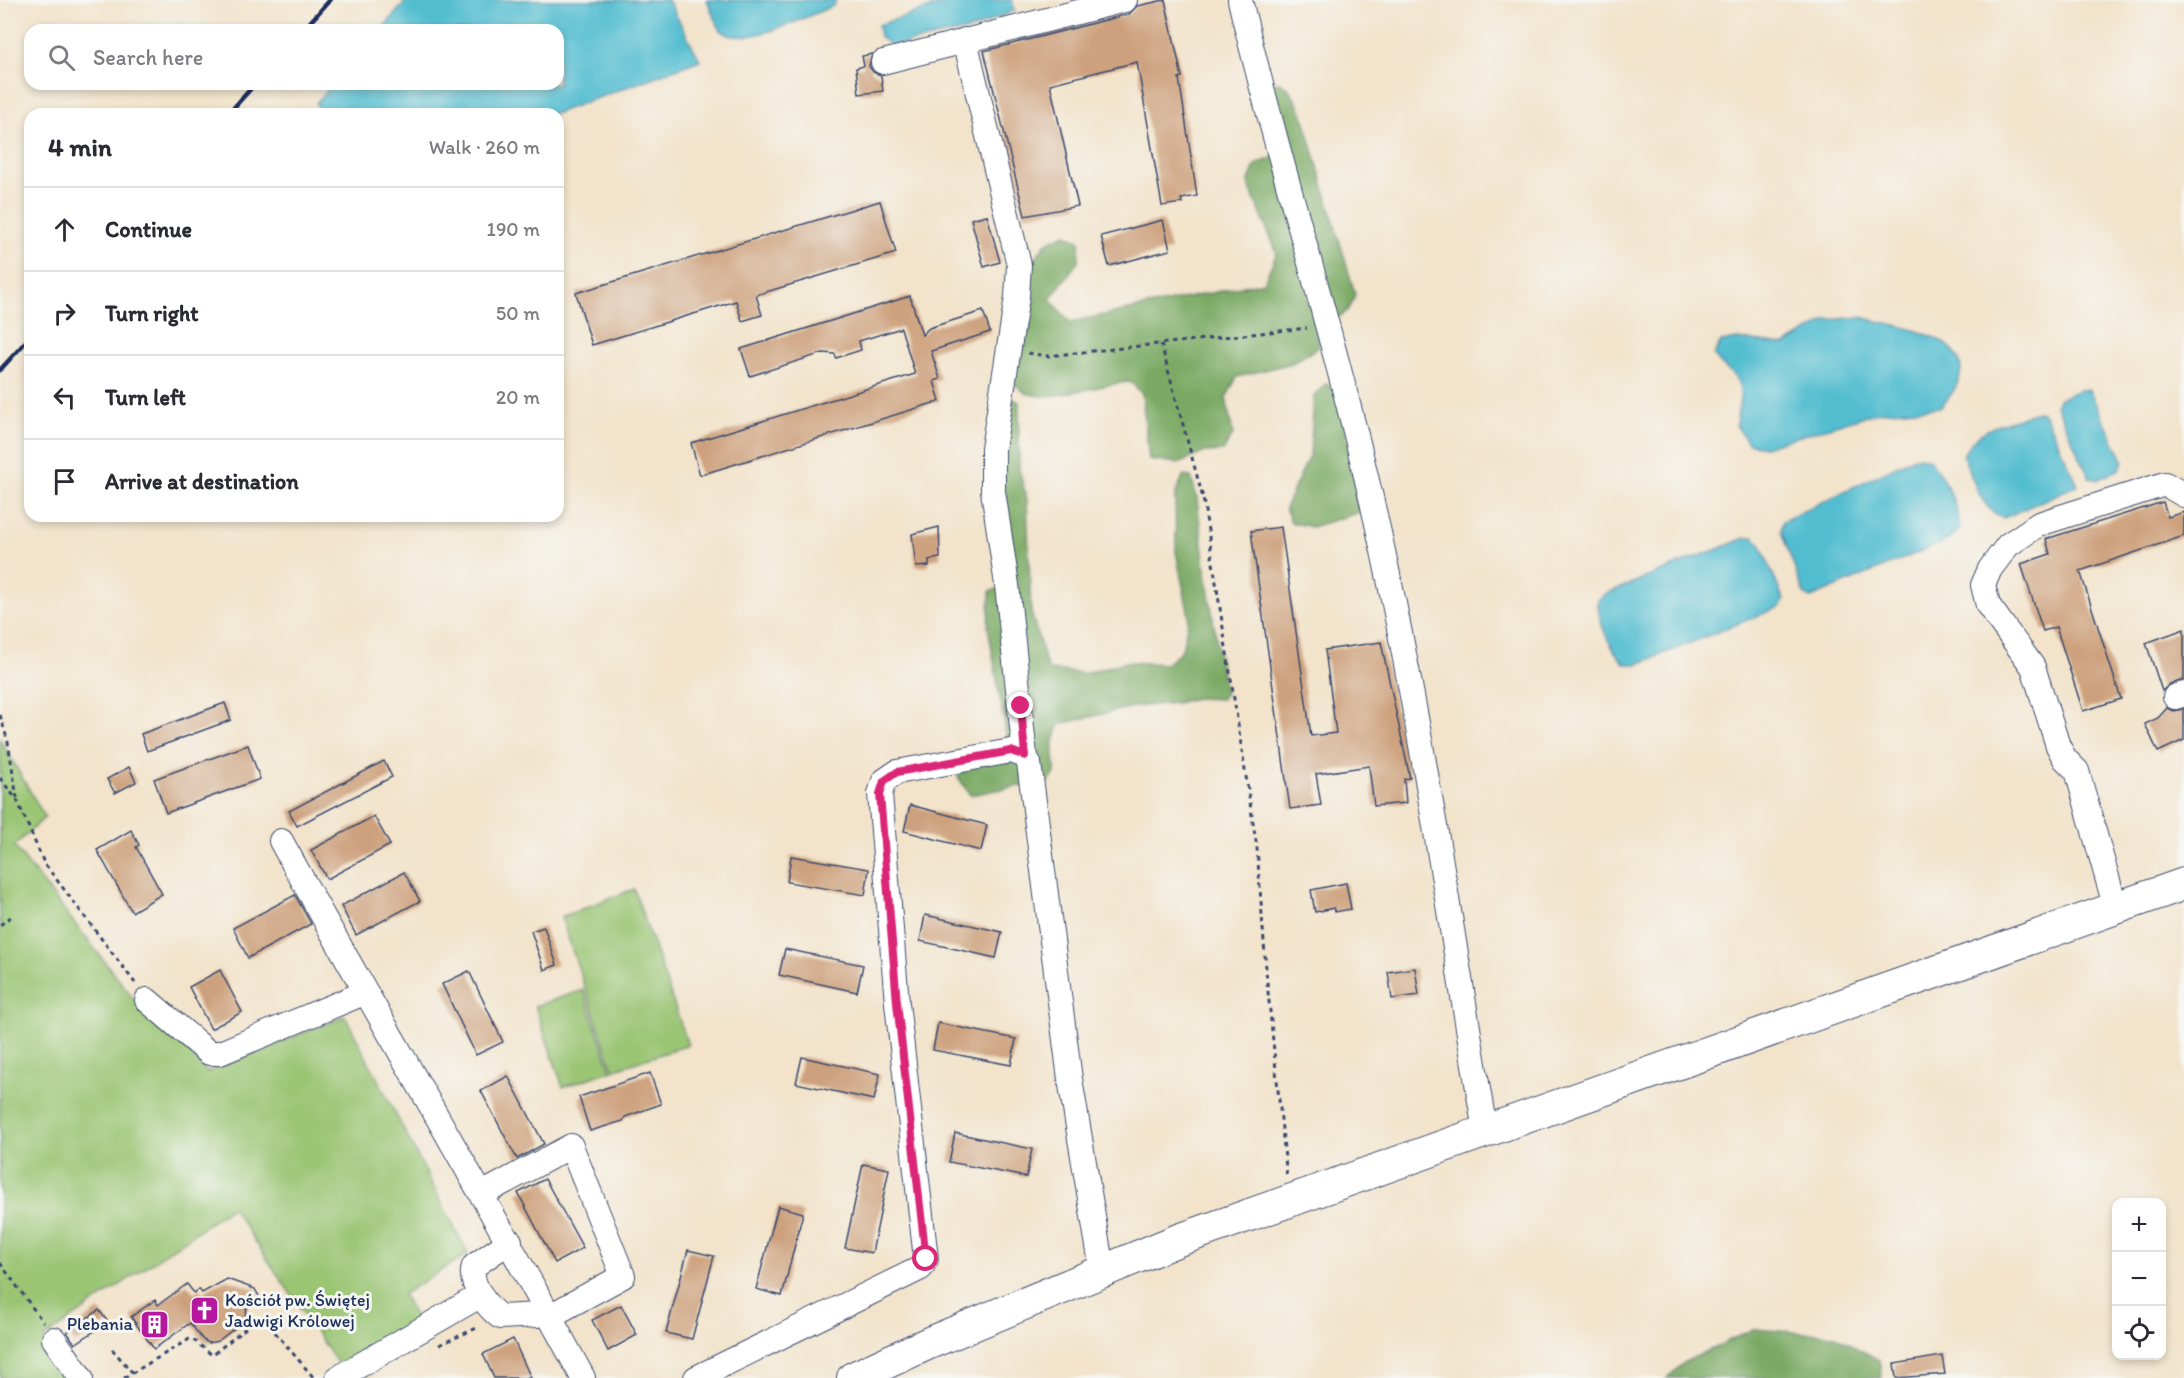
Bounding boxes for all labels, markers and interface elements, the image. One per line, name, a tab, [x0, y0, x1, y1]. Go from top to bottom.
search box	[24, 24, 564, 90]
icon: search	[45, 41, 78, 74]
text: Search here	[93, 44, 203, 71]
text: 4 min	[48, 131, 112, 163]
text: Walk · 260 m	[429, 135, 540, 159]
icon: ahead	[48, 213, 81, 246]
text: Continue	[105, 216, 192, 243]
text: 190 m	[487, 217, 540, 241]
icon: right	[48, 297, 81, 330]
text: Turn right	[105, 300, 199, 327]
text: 50 m	[496, 301, 540, 325]
icon: left	[48, 381, 81, 414]
text: Turn left	[105, 384, 186, 411]
text: 20 m	[496, 385, 540, 409]
icon: arrive	[48, 465, 81, 498]
text: Arrive at destination	[105, 468, 299, 495]
route end	[1007, 692, 1033, 718]
map controls	[2112, 1198, 2166, 1360]
button: +	[2112, 1198, 2166, 1252]
route start	[912, 1245, 938, 1271]
button: −	[2112, 1252, 2166, 1306]
place label: Kościół pw. Świętej Jadwigi Królowej	[225, 1289, 370, 1332]
church icon: Kościół pw. Świętej Jadwigi Królowej	[188, 1294, 220, 1326]
button: locate	[2112, 1306, 2166, 1360]
building icon: Plebania	[138, 1308, 170, 1340]
place label: Plebania	[67, 1313, 134, 1335]

